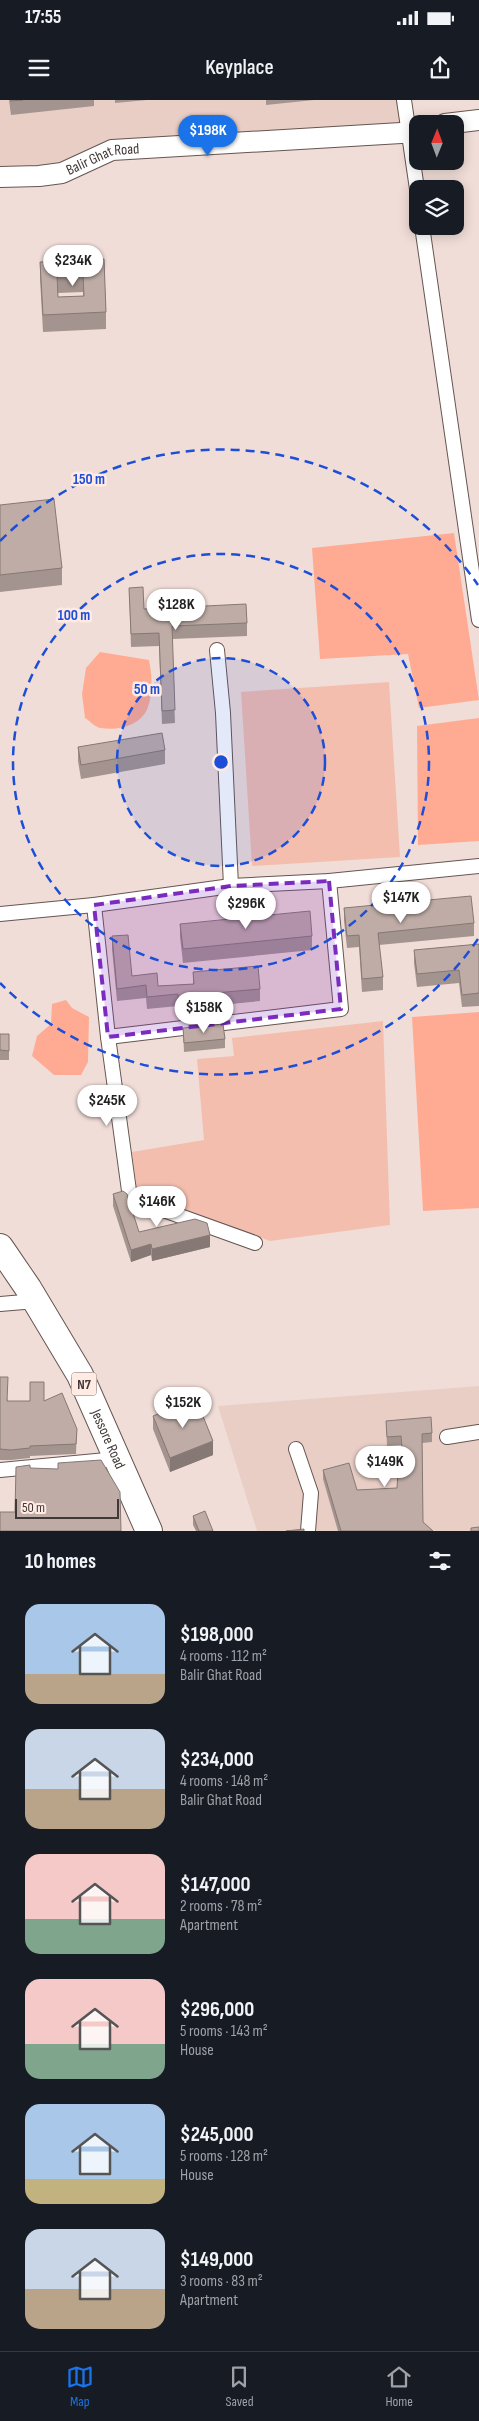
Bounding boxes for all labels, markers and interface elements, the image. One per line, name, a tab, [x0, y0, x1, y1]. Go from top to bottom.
text: 17:55	[25, 6, 61, 29]
icon: menu	[25, 54, 53, 82]
text: Keyplace	[205, 54, 274, 81]
icon: share	[426, 54, 454, 82]
pin: $198K	[173, 115, 243, 157]
north arrow	[409, 115, 464, 170]
map controls	[409, 115, 464, 235]
text: $198K	[189, 121, 227, 140]
street label: Balir Ghat Road	[63, 139, 140, 179]
button: layers	[409, 180, 464, 235]
pin: $234K	[38, 244, 108, 287]
text: $234K	[54, 251, 92, 270]
text: 150 m	[73, 470, 105, 489]
pin: $128K	[141, 588, 211, 631]
text: $128K	[157, 595, 195, 614]
text: 100 m	[58, 606, 90, 625]
text: 50 m	[134, 680, 160, 699]
centre of rings	[212, 753, 230, 771]
pin: $147K	[366, 882, 436, 924]
pin: $296K	[211, 888, 281, 930]
text: $147K	[383, 888, 419, 907]
text: $296K	[227, 894, 265, 913]
pin: $158K	[169, 992, 239, 1034]
text: $158K	[186, 998, 222, 1017]
pin: $245K	[72, 1084, 142, 1127]
text: $245K	[88, 1091, 126, 1110]
pin: $146K	[122, 1186, 192, 1228]
text: $146K	[138, 1192, 176, 1211]
road number: N7	[72, 1372, 96, 1396]
pin: $152K	[148, 1386, 218, 1429]
text: $152K	[165, 1393, 201, 1412]
street label: Jessore Road	[86, 1405, 130, 1472]
pin: $149K	[350, 1446, 420, 1488]
text: $149K	[366, 1452, 404, 1471]
scale bar	[15, 1496, 119, 1519]
text: 50 m	[22, 1499, 45, 1516]
icon: filters	[426, 1547, 454, 1575]
text: 10 homes	[25, 1549, 96, 1574]
text: $198,000	[180, 1622, 254, 1647]
icon: home	[65, 1624, 125, 1684]
text: 4 rooms · 112 m²	[180, 1647, 267, 1666]
text: Balir Ghat Road	[180, 1666, 262, 1685]
text: $234,000	[180, 1747, 254, 1772]
icon: home	[65, 1749, 125, 1809]
text: 4 rooms · 148 m²	[180, 1772, 268, 1791]
text: Balir Ghat Road	[180, 1791, 262, 1810]
text: $147,000	[180, 1872, 251, 1897]
icon: home	[65, 1874, 125, 1934]
text: 2 rooms · 78 m²	[180, 1897, 262, 1916]
text: Apartment	[180, 1916, 238, 1935]
text: $296,000	[180, 1997, 254, 2022]
icon: home	[65, 1999, 125, 2059]
text: 5 rooms · 143 m²	[180, 2022, 268, 2041]
text: House	[180, 2041, 214, 2060]
text: $245,000	[180, 2122, 254, 2147]
icon: home	[65, 2124, 125, 2184]
text: 5 rooms · 128 m²	[180, 2147, 268, 2166]
text: House	[180, 2166, 214, 2185]
text: $149,000	[180, 2247, 253, 2272]
icon: home	[65, 2249, 125, 2309]
text: 3 rooms · 83 m²	[180, 2272, 263, 2291]
text: Apartment	[180, 2291, 238, 2310]
tab: Map	[66, 2363, 94, 2410]
tab: Saved	[225, 2363, 254, 2410]
tab: Home	[385, 2363, 413, 2410]

